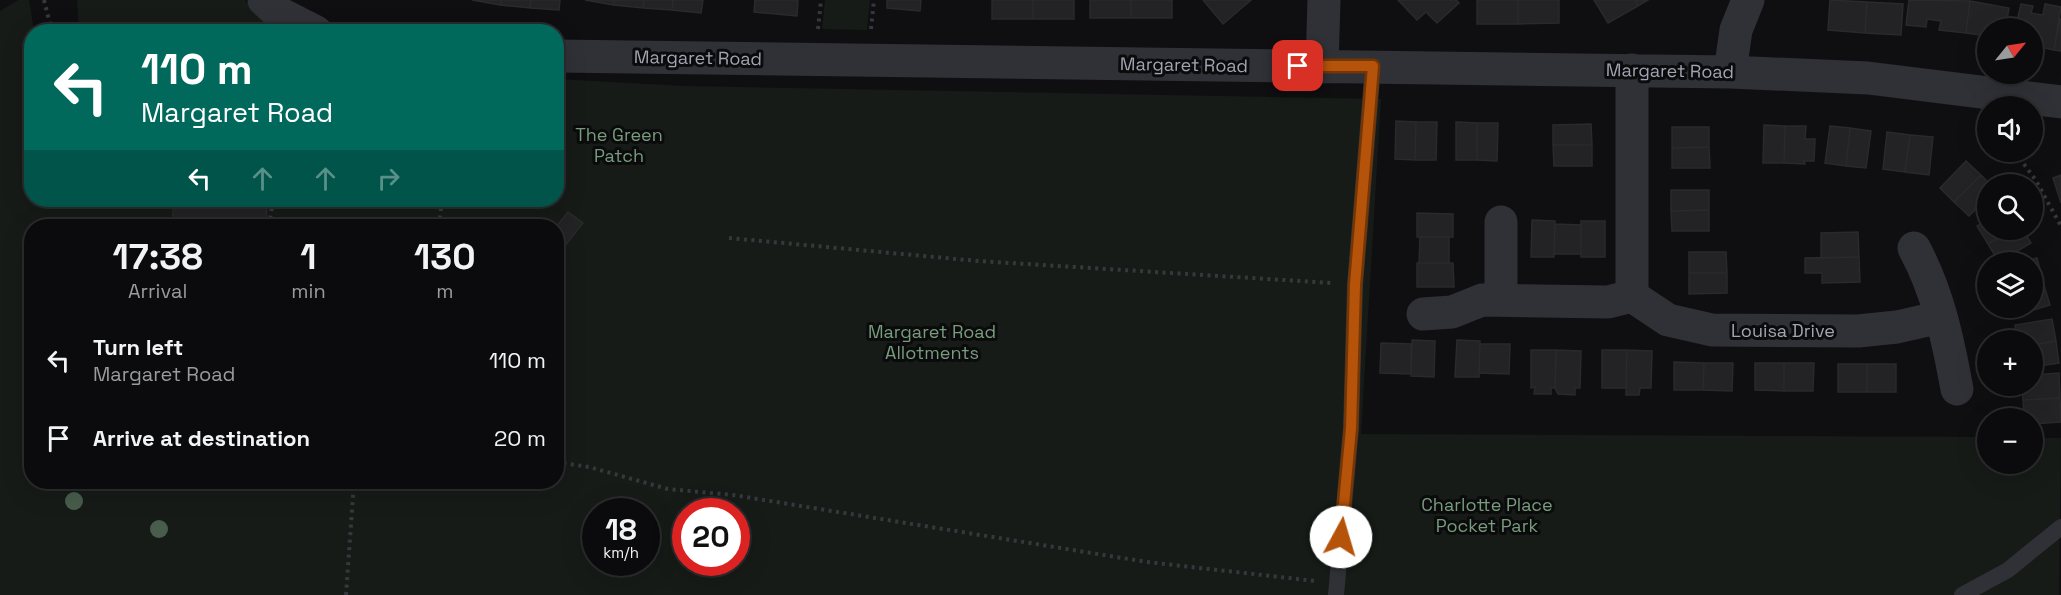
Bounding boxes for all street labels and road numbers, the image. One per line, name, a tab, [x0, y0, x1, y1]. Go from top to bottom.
street label: Margaret Road	[634, 45, 762, 70]
street label: Margaret Road	[1120, 52, 1248, 77]
street label: Margaret Road	[1606, 58, 1734, 83]
street label: Louisa Drive	[1731, 319, 1835, 342]

